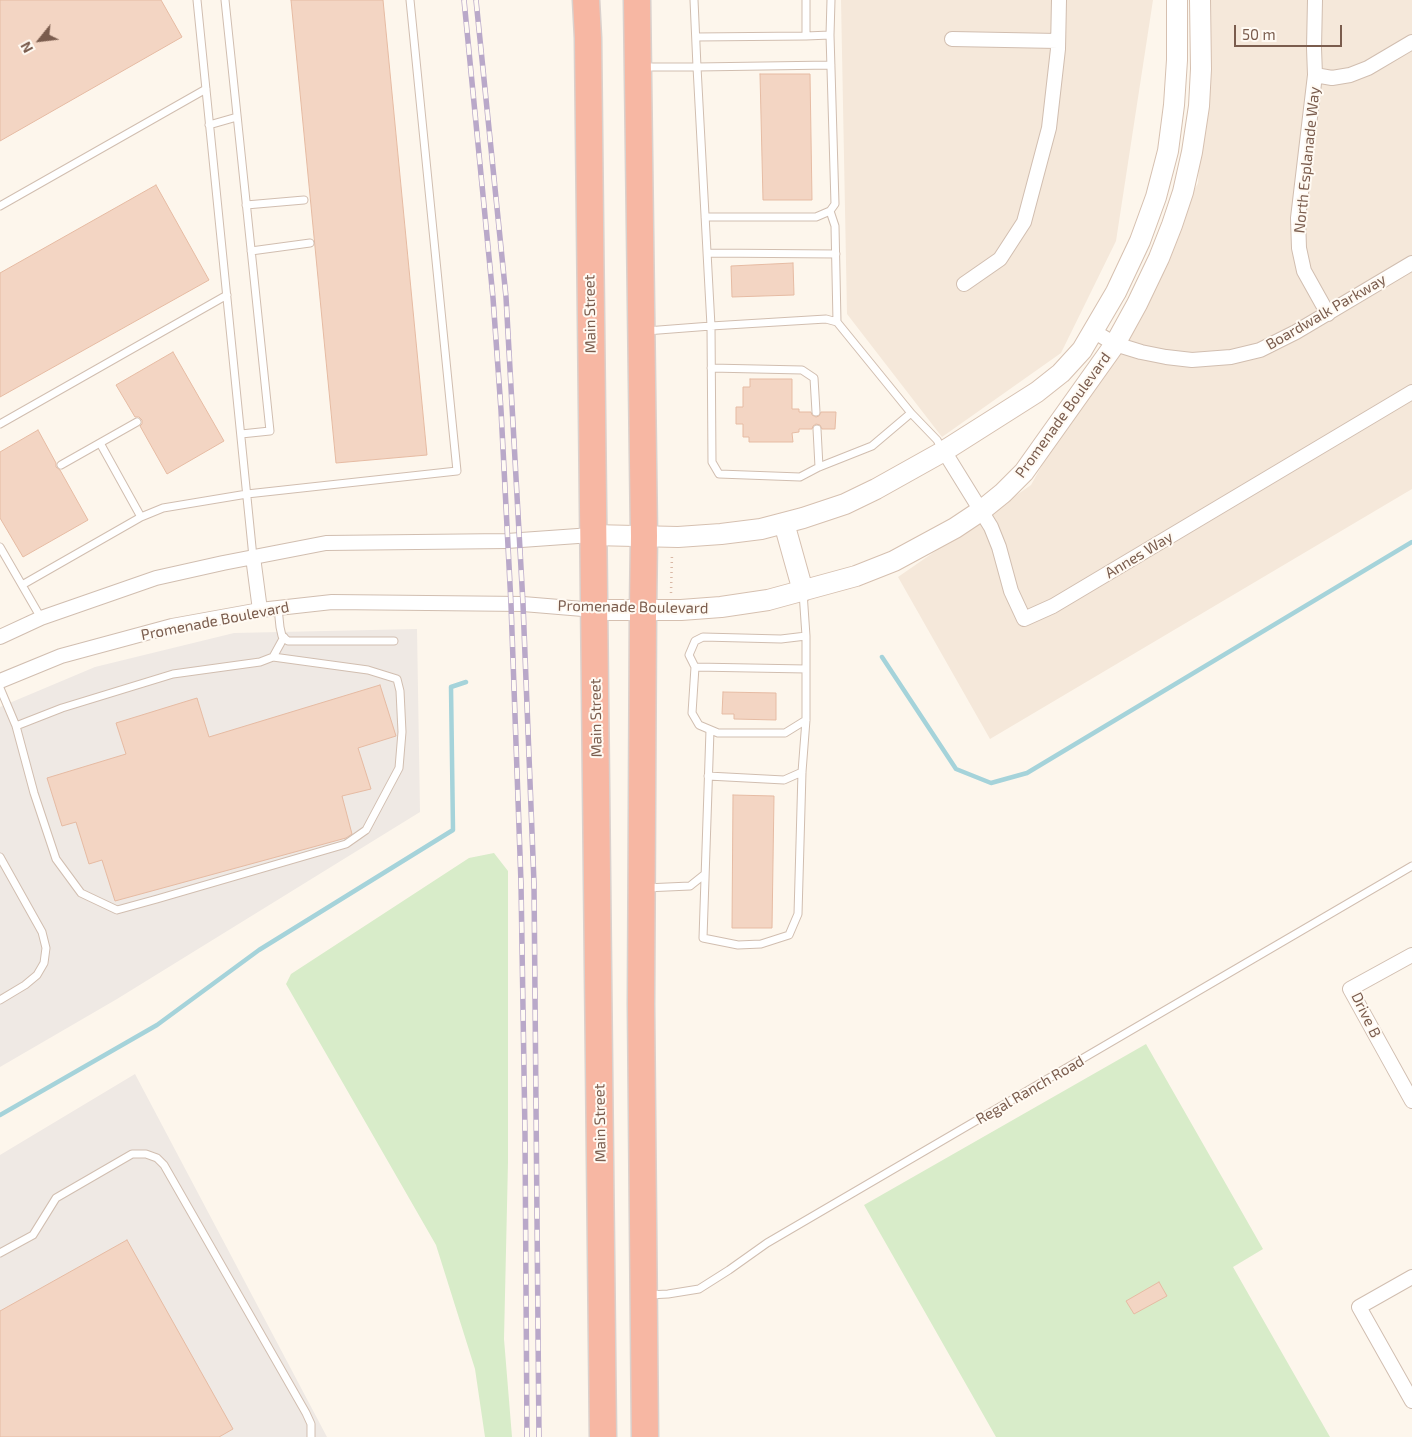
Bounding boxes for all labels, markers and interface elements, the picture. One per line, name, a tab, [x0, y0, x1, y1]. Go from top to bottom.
north arrow	[15, 15, 65, 65]
scale bar	[1237, 15, 1344, 47]
text: 50 m	[1242, 25, 1276, 43]
text: N	[17, 39, 36, 56]
street label: North Esplanade Way	[1290, 86, 1324, 234]
street label: Boardwalk Parkway	[1263, 270, 1389, 354]
street label: Main Street	[580, 274, 600, 354]
street label: Promenade Boulevard	[1011, 349, 1115, 481]
street label: Annes Way	[1102, 528, 1176, 582]
street label: Promenade Boulevard	[557, 597, 709, 617]
street label: Promenade Boulevard	[139, 598, 291, 644]
street label: Main Street	[586, 678, 606, 758]
street label: Drive B	[1347, 989, 1385, 1041]
street label: Regal Ranch Road	[973, 1052, 1087, 1128]
street label: Main Street	[590, 1083, 610, 1163]

